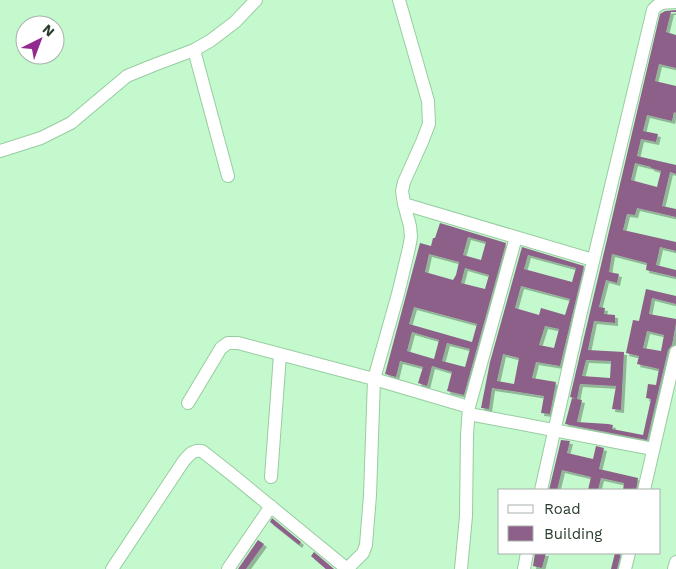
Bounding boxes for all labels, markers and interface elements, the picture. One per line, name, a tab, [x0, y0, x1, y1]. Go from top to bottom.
north arrow	[15, 15, 65, 65]
text: N	[39, 21, 58, 40]
legend	[498, 489, 661, 554]
text: Road	[544, 500, 581, 518]
text: Building	[544, 525, 602, 543]

